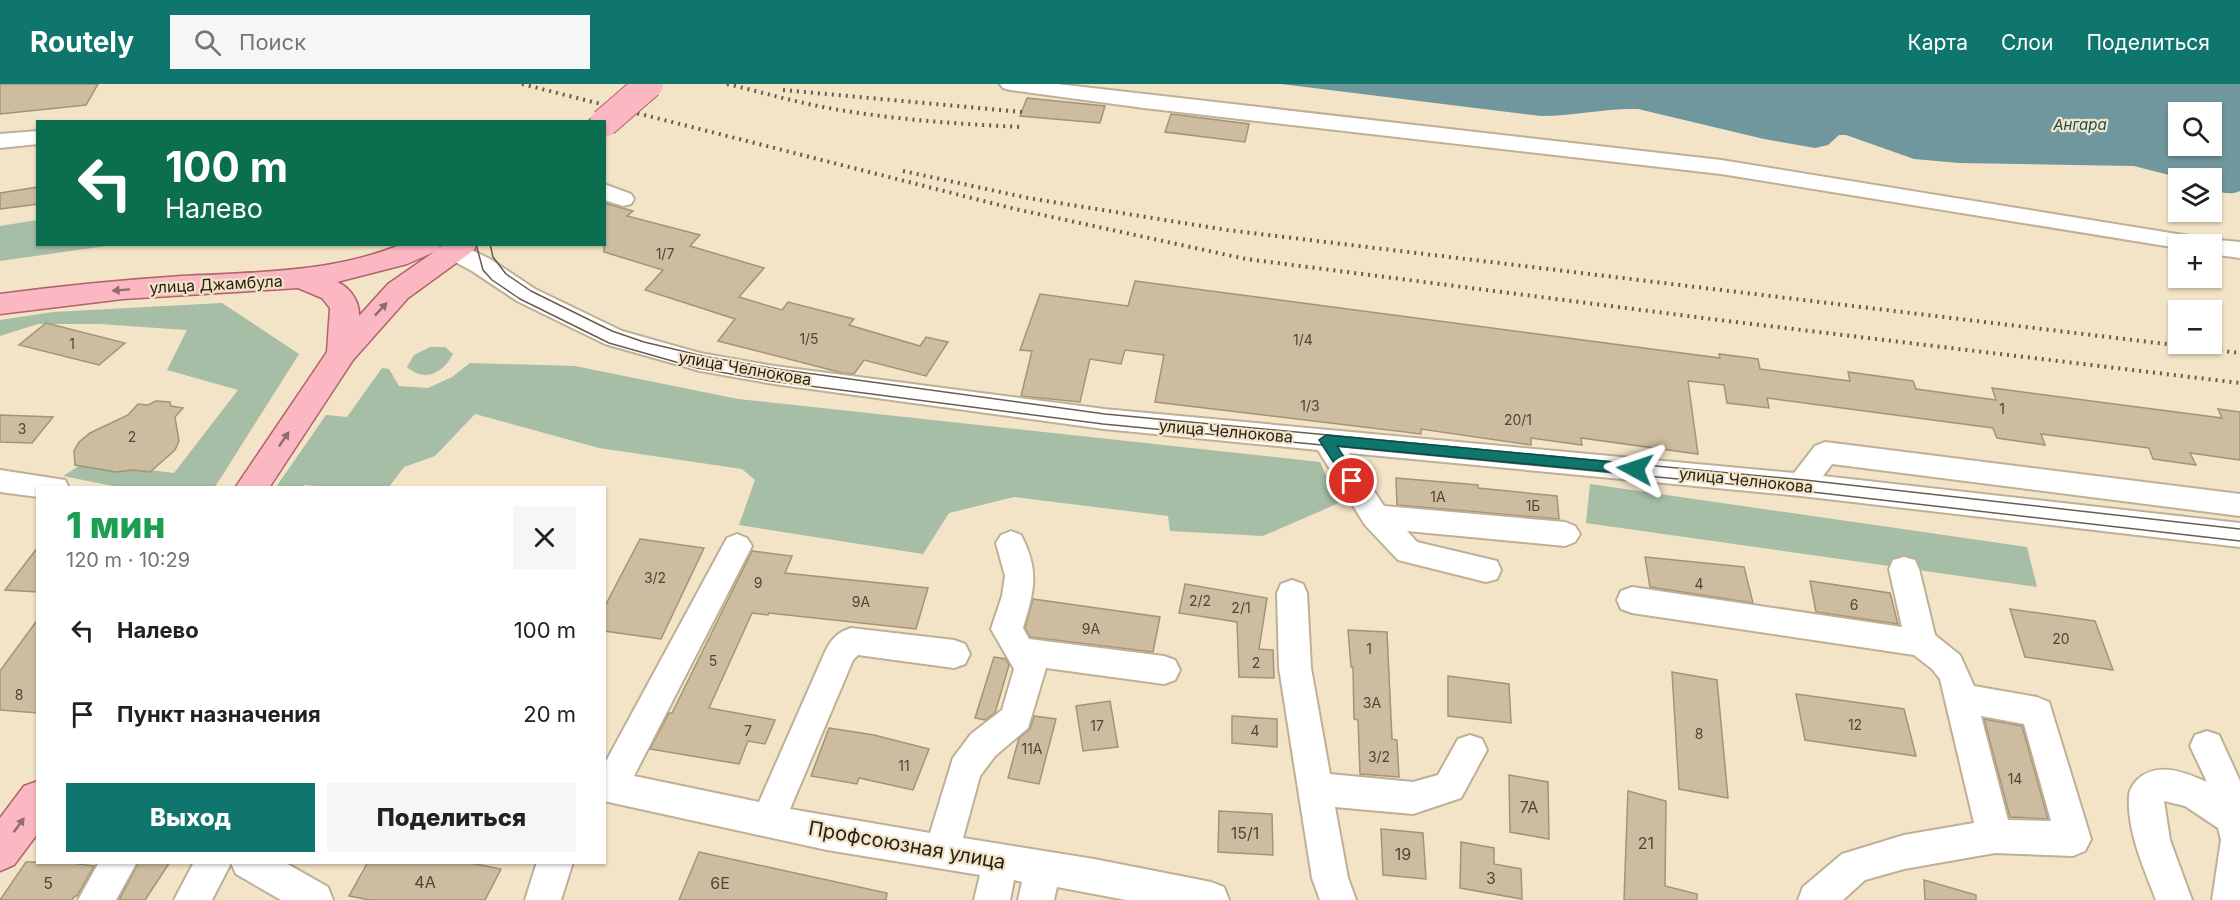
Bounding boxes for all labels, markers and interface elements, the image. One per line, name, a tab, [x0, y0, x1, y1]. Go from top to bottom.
search box	[170, 15, 590, 69]
text: Routely	[30, 25, 134, 59]
icon: search	[191, 26, 224, 59]
text: Поиск	[239, 29, 306, 55]
text: Карта	[1908, 30, 1968, 55]
text: Слои	[2001, 30, 2053, 55]
text: Поделиться	[2086, 30, 2210, 55]
map controls	[2168, 102, 2222, 354]
button: search	[2168, 102, 2222, 156]
water label: Ангара	[2052, 115, 2107, 134]
text: 100 m	[165, 141, 288, 192]
icon: left	[66, 144, 144, 222]
button: layers	[2168, 168, 2222, 222]
text: Налево	[165, 192, 263, 225]
button: +	[2168, 234, 2222, 288]
house number: 1/7	[656, 245, 674, 262]
street label: улица Джамбула	[149, 271, 283, 297]
one-way arrow	[111, 285, 130, 295]
button: −	[2168, 300, 2222, 354]
one-way arrow	[374, 302, 388, 317]
house number: 1/5	[799, 330, 819, 347]
house number: 1/4	[1293, 331, 1313, 348]
house number: 1	[69, 335, 75, 352]
street label: улица Челнокова	[677, 346, 813, 390]
house number: 1/3	[1300, 397, 1320, 414]
house number: 1	[1999, 400, 2005, 417]
house number: 20/1	[1504, 411, 1532, 428]
street label: улица Челнокова	[1158, 415, 1294, 447]
house number: 3	[18, 420, 26, 437]
house number: 2	[128, 428, 136, 445]
one-way arrow	[278, 431, 289, 447]
position arrow	[1603, 437, 1667, 501]
pin	[1326, 455, 1377, 506]
street label: улица Челнокова	[1678, 463, 1814, 497]
icon: arrive	[1335, 464, 1368, 497]
house number: 1А	[1430, 488, 1446, 505]
house number: 1Б	[1526, 497, 1540, 514]
text: 1 мин	[66, 503, 165, 547]
button: close	[513, 506, 576, 569]
text: 120 m · 10:29	[66, 548, 190, 572]
house number: 3/2	[644, 569, 666, 586]
house number: 9	[754, 574, 762, 591]
house number: 4	[1694, 575, 1704, 592]
house number: 2/2	[1189, 592, 1211, 609]
house number: 9А	[852, 593, 871, 610]
house number: 6	[1850, 596, 1858, 613]
house number: 2/1	[1231, 599, 1251, 616]
icon: left	[66, 614, 99, 647]
text: Налево	[117, 617, 199, 643]
text: 100 m	[514, 617, 576, 643]
house number: 9А	[1082, 620, 1101, 637]
house number: 20	[2052, 630, 2070, 647]
house number: 1	[1366, 640, 1372, 657]
house number: 5	[709, 652, 717, 669]
house number: 2	[1252, 654, 1260, 671]
house number: 8	[15, 686, 23, 703]
house number: 3А	[1363, 694, 1381, 711]
icon: arrive	[66, 698, 99, 731]
text: Пункт назначения	[117, 701, 321, 727]
text: 20 m	[523, 701, 576, 727]
house number: 12	[1848, 716, 1862, 733]
house number: 17	[1090, 717, 1104, 734]
house number: 7	[744, 722, 752, 739]
house number: 4	[1250, 722, 1260, 739]
house number: 8	[1695, 725, 1703, 742]
house number: 11А	[1021, 740, 1043, 757]
house number: 3/2	[1368, 748, 1390, 765]
house number: 11	[898, 757, 910, 774]
house number: 14	[2008, 770, 2022, 787]
button: Выход	[66, 783, 315, 852]
button: Поделиться	[327, 783, 576, 852]
house number: 7А	[1520, 797, 1538, 817]
street label: Профсоюзная улица	[807, 816, 1007, 874]
one-way arrow	[13, 818, 25, 834]
house number: 15/1	[1231, 823, 1259, 843]
house number: 21	[1638, 833, 1654, 853]
house number: 19	[1395, 844, 1411, 864]
house number: 3	[1486, 868, 1496, 888]
house number: 4А	[414, 872, 436, 892]
house number: 5	[43, 873, 53, 893]
house number: 6Е	[710, 873, 730, 893]

